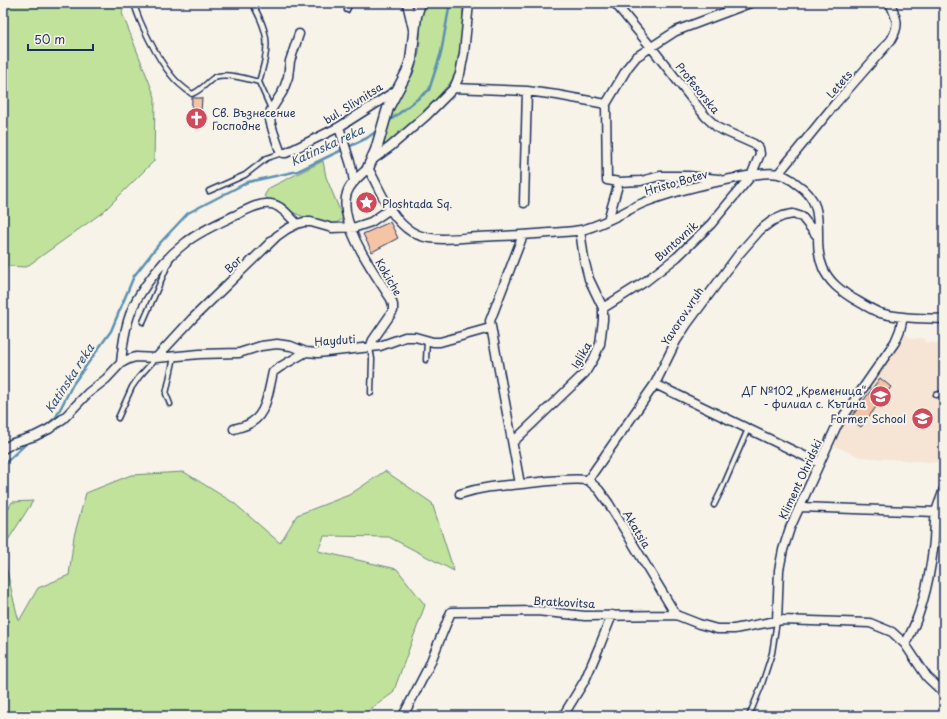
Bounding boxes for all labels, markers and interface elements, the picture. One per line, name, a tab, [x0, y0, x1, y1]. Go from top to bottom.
scale bar	[28, 26, 93, 52]
text: 50 m	[34, 30, 65, 48]
street label: Profesorska	[672, 59, 724, 117]
street label: Letets	[822, 66, 856, 102]
street label: bul. Slivnitsa	[320, 78, 386, 128]
place label: Св. Възнесение Господне	[212, 104, 296, 134]
church icon: Св. Възнесение Господне	[183, 105, 209, 131]
water label: Katinska reka	[287, 120, 367, 170]
street label: Hristo Botev	[642, 165, 710, 199]
place icon: Ploshtada Sq.	[353, 190, 379, 216]
place label: Ploshtada Sq.	[382, 195, 453, 212]
street label: Buntovnik	[651, 217, 702, 265]
street label: Bor	[220, 251, 246, 277]
street label: Kokiche	[371, 255, 407, 299]
street label: Yavorov vruh	[657, 283, 707, 349]
street label: Hayduti	[314, 330, 356, 350]
street label: Iglika	[566, 338, 596, 372]
water label: Katinska reka	[40, 340, 98, 416]
place label: ДГ №102 „Кременица“ - филиал с. Кътина	[741, 382, 866, 412]
school or university icon: ДГ №102 „Кременица“ - филиал с. Кътина	[868, 383, 894, 409]
school or university icon: Former School	[909, 405, 935, 431]
place label: Former School	[830, 410, 906, 427]
street label: Kliment Ohridski	[774, 436, 826, 522]
street label: Akatsia	[619, 507, 655, 551]
street label: Bratkovitsa	[532, 592, 596, 612]

